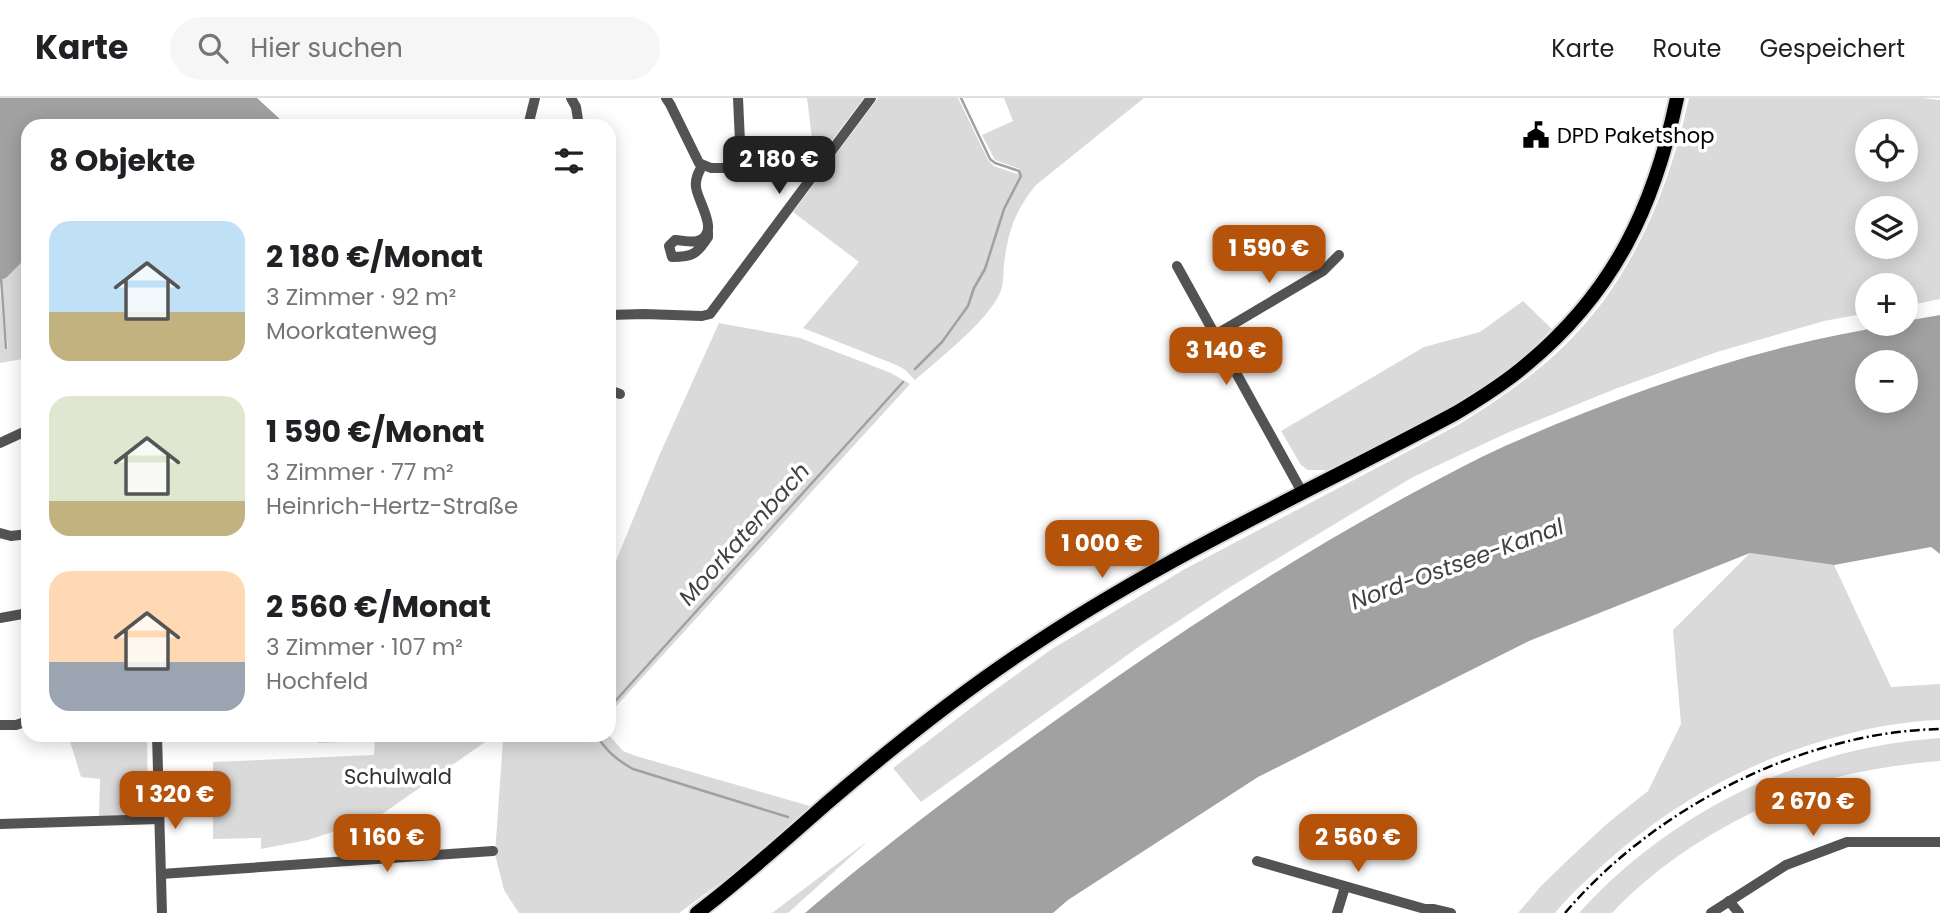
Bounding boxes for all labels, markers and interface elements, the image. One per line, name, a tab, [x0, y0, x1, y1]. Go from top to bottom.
search box	[170, 17, 660, 80]
text: Karte	[35, 24, 128, 71]
icon: search	[194, 29, 232, 67]
text: Hier suchen	[250, 30, 403, 66]
text: Karte	[1551, 32, 1614, 65]
text: Route	[1652, 32, 1721, 65]
text: Gespeichert	[1759, 32, 1905, 65]
map controls	[1855, 119, 1918, 413]
button: locate	[1855, 119, 1918, 182]
public building icon: DPD Paketshop	[1521, 120, 1551, 150]
place label: DPD Paketshop	[1557, 121, 1714, 150]
pin: 2 180 €	[714, 136, 844, 196]
text: 8 Objekte	[49, 139, 195, 182]
icon: filters	[550, 142, 588, 180]
text: 2 180 €	[739, 143, 819, 175]
button: layers	[1855, 196, 1918, 259]
pin: 1 590 €	[1204, 226, 1334, 285]
text: 1 590 €	[1229, 232, 1309, 264]
text: 2 180 €/Monat	[266, 235, 483, 278]
icon: home	[105, 249, 189, 333]
button: +	[1855, 273, 1918, 336]
text: 3 Zimmer · 92 m²	[266, 281, 456, 313]
text: Moorkatenweg	[266, 315, 437, 347]
pin: 3 140 €	[1161, 328, 1291, 387]
text: 3 140 €	[1185, 334, 1267, 366]
button: −	[1855, 350, 1918, 413]
text: 1 590 €/Monat	[266, 410, 484, 453]
icon: home	[105, 424, 189, 508]
text: 3 Zimmer · 77 m²	[266, 456, 454, 488]
water label: Moorkatenbach	[671, 456, 817, 612]
text: Heinrich-Hertz-Straße	[266, 490, 518, 522]
water label: Nord-Ostsee-Kanal	[1346, 510, 1568, 617]
pin: 1 000 €	[1037, 520, 1167, 580]
text: 1 000 €	[1061, 527, 1143, 559]
text: 2 560 €/Monat	[266, 585, 491, 628]
icon: home	[105, 599, 189, 683]
text: 3 Zimmer · 107 m²	[266, 631, 463, 663]
text: Hochfeld	[266, 665, 368, 697]
park label: Schulwald	[344, 762, 452, 791]
pin: 1 320 €	[110, 772, 240, 831]
text: 1 320 €	[136, 778, 214, 810]
pin: 2 670 €	[1748, 778, 1878, 838]
text: 2 670 €	[1771, 785, 1855, 817]
pin: 1 160 €	[322, 814, 452, 874]
pin: 2 560 €	[1293, 814, 1423, 874]
text: 1 160 €	[349, 821, 425, 853]
text: 2 560 €	[1315, 821, 1401, 853]

